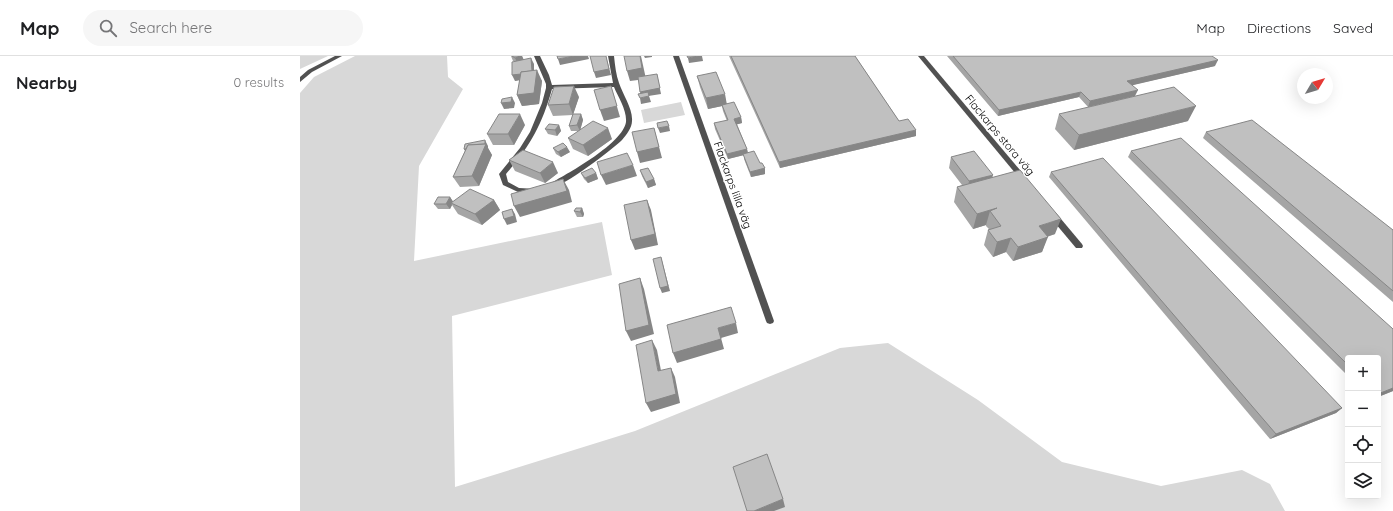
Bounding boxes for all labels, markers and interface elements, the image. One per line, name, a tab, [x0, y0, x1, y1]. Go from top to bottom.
search box	[83, 10, 363, 46]
text: Map	[20, 16, 59, 40]
icon: search	[97, 17, 119, 39]
text: Search here	[129, 18, 212, 37]
text: Map	[1196, 19, 1225, 37]
text: Directions	[1247, 19, 1311, 37]
text: Saved	[1333, 19, 1373, 37]
north arrow	[1297, 68, 1333, 104]
text: Nearby	[16, 72, 77, 93]
text: 0 results	[233, 74, 284, 90]
street label: Flackarps stora väg	[962, 92, 1038, 178]
street label: Flackarps lilla väg	[711, 140, 755, 230]
map controls	[1345, 355, 1381, 499]
button: +	[1345, 355, 1381, 391]
button: −	[1345, 391, 1381, 427]
button: locate	[1345, 427, 1381, 463]
button: layers	[1345, 463, 1381, 499]

